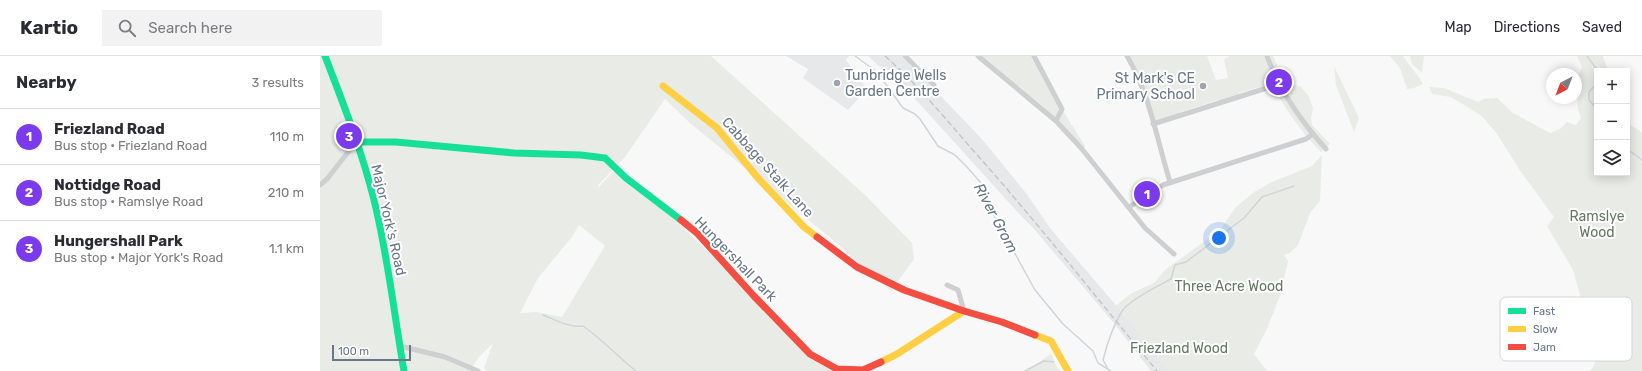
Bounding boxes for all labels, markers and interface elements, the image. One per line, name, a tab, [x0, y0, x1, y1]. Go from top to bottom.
search box	[102, 10, 382, 46]
text: Kartio	[20, 16, 78, 39]
icon: search	[116, 17, 138, 39]
text: Search here	[148, 19, 232, 37]
text: Map	[1445, 19, 1472, 36]
text: Directions	[1494, 19, 1560, 36]
text: Saved	[1582, 19, 1622, 36]
place label: Tunbridge Wells Garden Centre	[845, 67, 946, 100]
pin: 2	[1266, 67, 1292, 97]
north arrow	[1546, 68, 1582, 104]
map controls	[1594, 68, 1630, 176]
button: +	[1594, 68, 1630, 104]
place label: St Mark's CE Primary School	[1097, 70, 1195, 103]
text: Nearby	[16, 72, 77, 92]
text: 3 results	[252, 75, 304, 90]
marker: Tunbridge Wells Garden Centre	[832, 78, 842, 88]
marker: St Mark's CE Primary School	[1198, 81, 1208, 91]
button: −	[1594, 104, 1630, 140]
street label: Cabbage Stalk Lane	[718, 114, 817, 221]
text: Friezland Road	[54, 120, 165, 138]
pin: 3	[336, 121, 362, 151]
text: 1	[26, 129, 32, 144]
text: 110 m	[270, 129, 304, 144]
text: Bus stop · Friezland Road	[54, 138, 207, 153]
button: layers	[1594, 140, 1630, 176]
street label: Major York's Road	[367, 163, 410, 277]
text: Nottidge Road	[54, 176, 161, 194]
pin: 1	[1134, 179, 1160, 209]
water label: River Grom	[970, 180, 1022, 256]
text: 2	[25, 185, 33, 200]
text: 210 m	[268, 185, 304, 200]
text: Bus stop · Ramslye Road	[54, 194, 203, 209]
park label: Ramslye Wood	[1569, 208, 1625, 241]
street label: Hungershall Park	[691, 213, 781, 306]
your location	[1209, 228, 1229, 248]
text: Hungershall Park	[54, 232, 183, 250]
text: 3	[25, 241, 33, 256]
text: 1.1 km	[269, 241, 304, 256]
text: Bus stop · Major York's Road	[54, 250, 223, 265]
park label: Three Acre Wood	[1175, 278, 1283, 295]
legend	[1500, 297, 1632, 361]
text: Fast	[1533, 305, 1556, 318]
text: Slow	[1533, 323, 1558, 336]
park label: Friezland Wood	[1130, 340, 1228, 357]
text: Jam	[1533, 341, 1556, 354]
scale bar	[332, 343, 411, 362]
text: 100 m	[338, 345, 369, 358]

